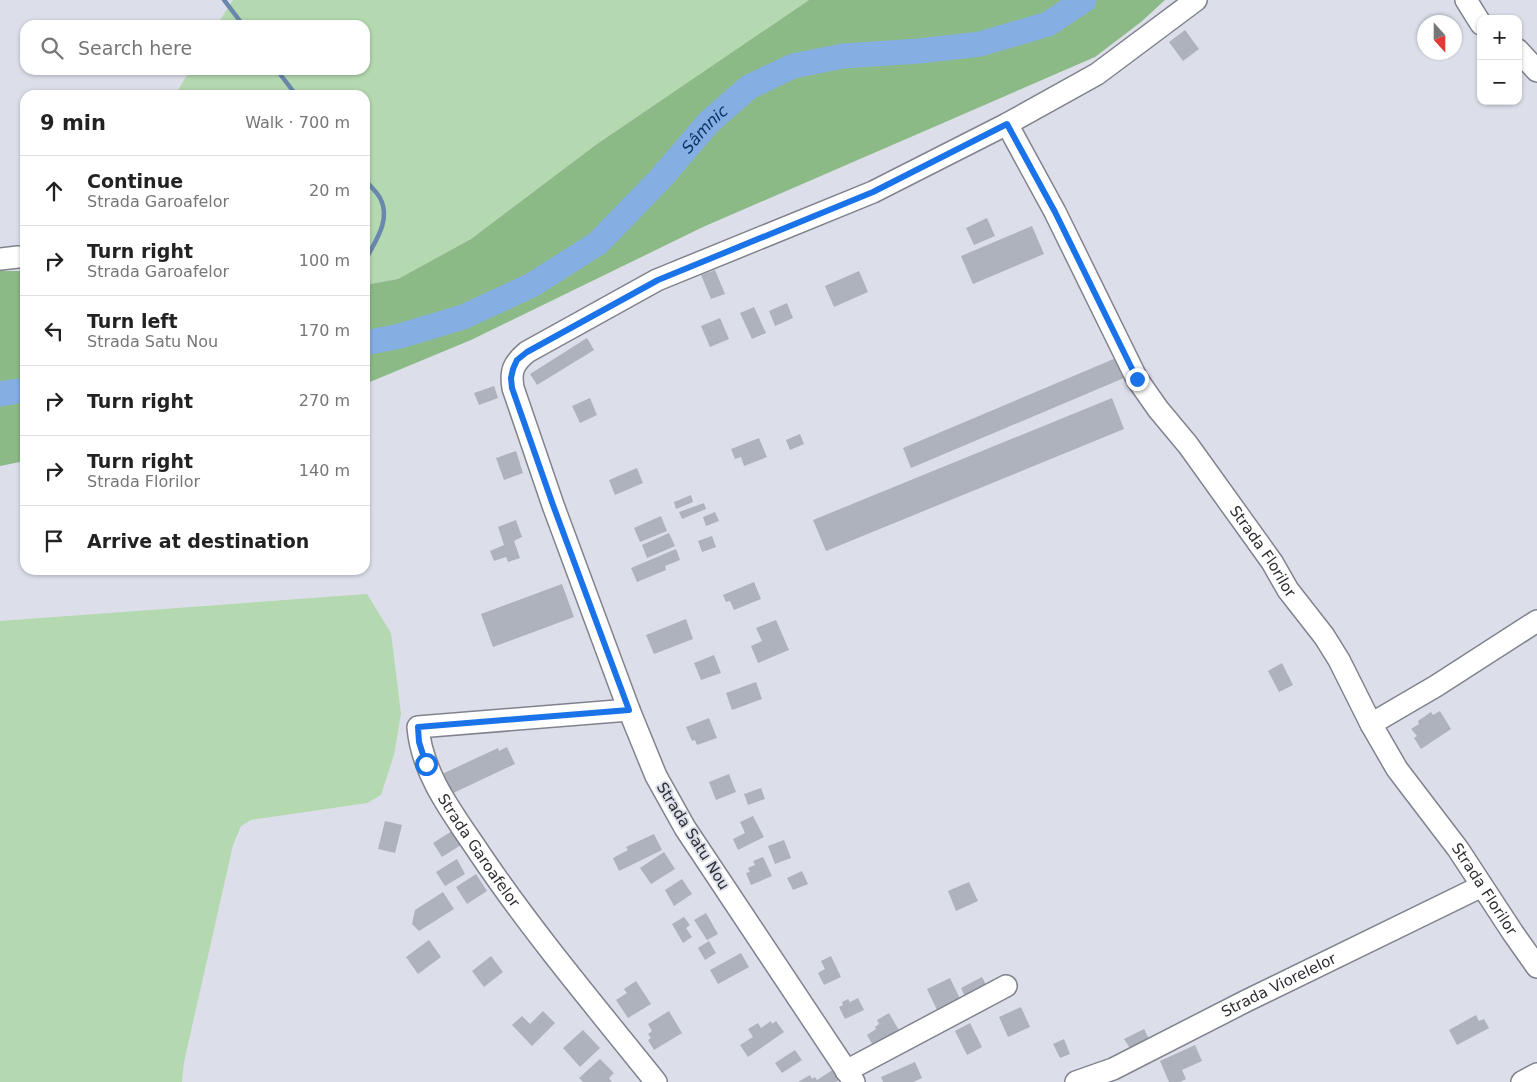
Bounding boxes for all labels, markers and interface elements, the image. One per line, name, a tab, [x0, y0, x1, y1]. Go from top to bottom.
north arrow	[1417, 15, 1462, 60]
map controls	[1477, 15, 1522, 105]
button: +	[1477, 15, 1522, 60]
search box	[20, 20, 370, 75]
icon: search	[38, 34, 66, 62]
text: Search here	[78, 37, 192, 59]
button: −	[1477, 60, 1522, 105]
water label: Sâmnic	[677, 101, 732, 157]
text: 9 min	[40, 111, 106, 135]
text: Walk · 700 m	[245, 113, 350, 132]
text: Continue	[87, 170, 183, 192]
icon: ahead	[40, 177, 68, 205]
text: 20 m	[309, 181, 350, 200]
text: Strada Garoafelor	[87, 192, 229, 211]
text: Turn right	[87, 240, 193, 262]
icon: right	[40, 247, 68, 275]
text: 100 m	[299, 251, 350, 270]
text: Strada Garoafelor	[87, 262, 229, 281]
text: Turn left	[87, 310, 178, 332]
icon: left	[40, 317, 68, 345]
text: 170 m	[299, 321, 350, 340]
text: Strada Satu Nou	[87, 332, 218, 351]
route end	[1126, 368, 1149, 391]
icon: right	[40, 387, 68, 415]
text: Turn right	[87, 390, 193, 412]
text: 270 m	[299, 391, 350, 410]
text: Turn right	[87, 450, 193, 472]
icon: right	[40, 457, 68, 485]
text: 140 m	[299, 461, 350, 480]
text: Strada Florilor	[87, 472, 200, 491]
street label: Strada Florilor	[1226, 502, 1300, 602]
icon: arrive	[40, 527, 68, 555]
text: Arrive at destination	[87, 530, 309, 552]
route start	[415, 753, 438, 776]
street label: Strada Satu Nou	[653, 779, 733, 893]
street label: Strada Garoafelor	[434, 791, 524, 911]
street label: Strada Florilor	[1448, 840, 1521, 939]
street label: Strada Viorelelor	[1218, 949, 1340, 1021]

